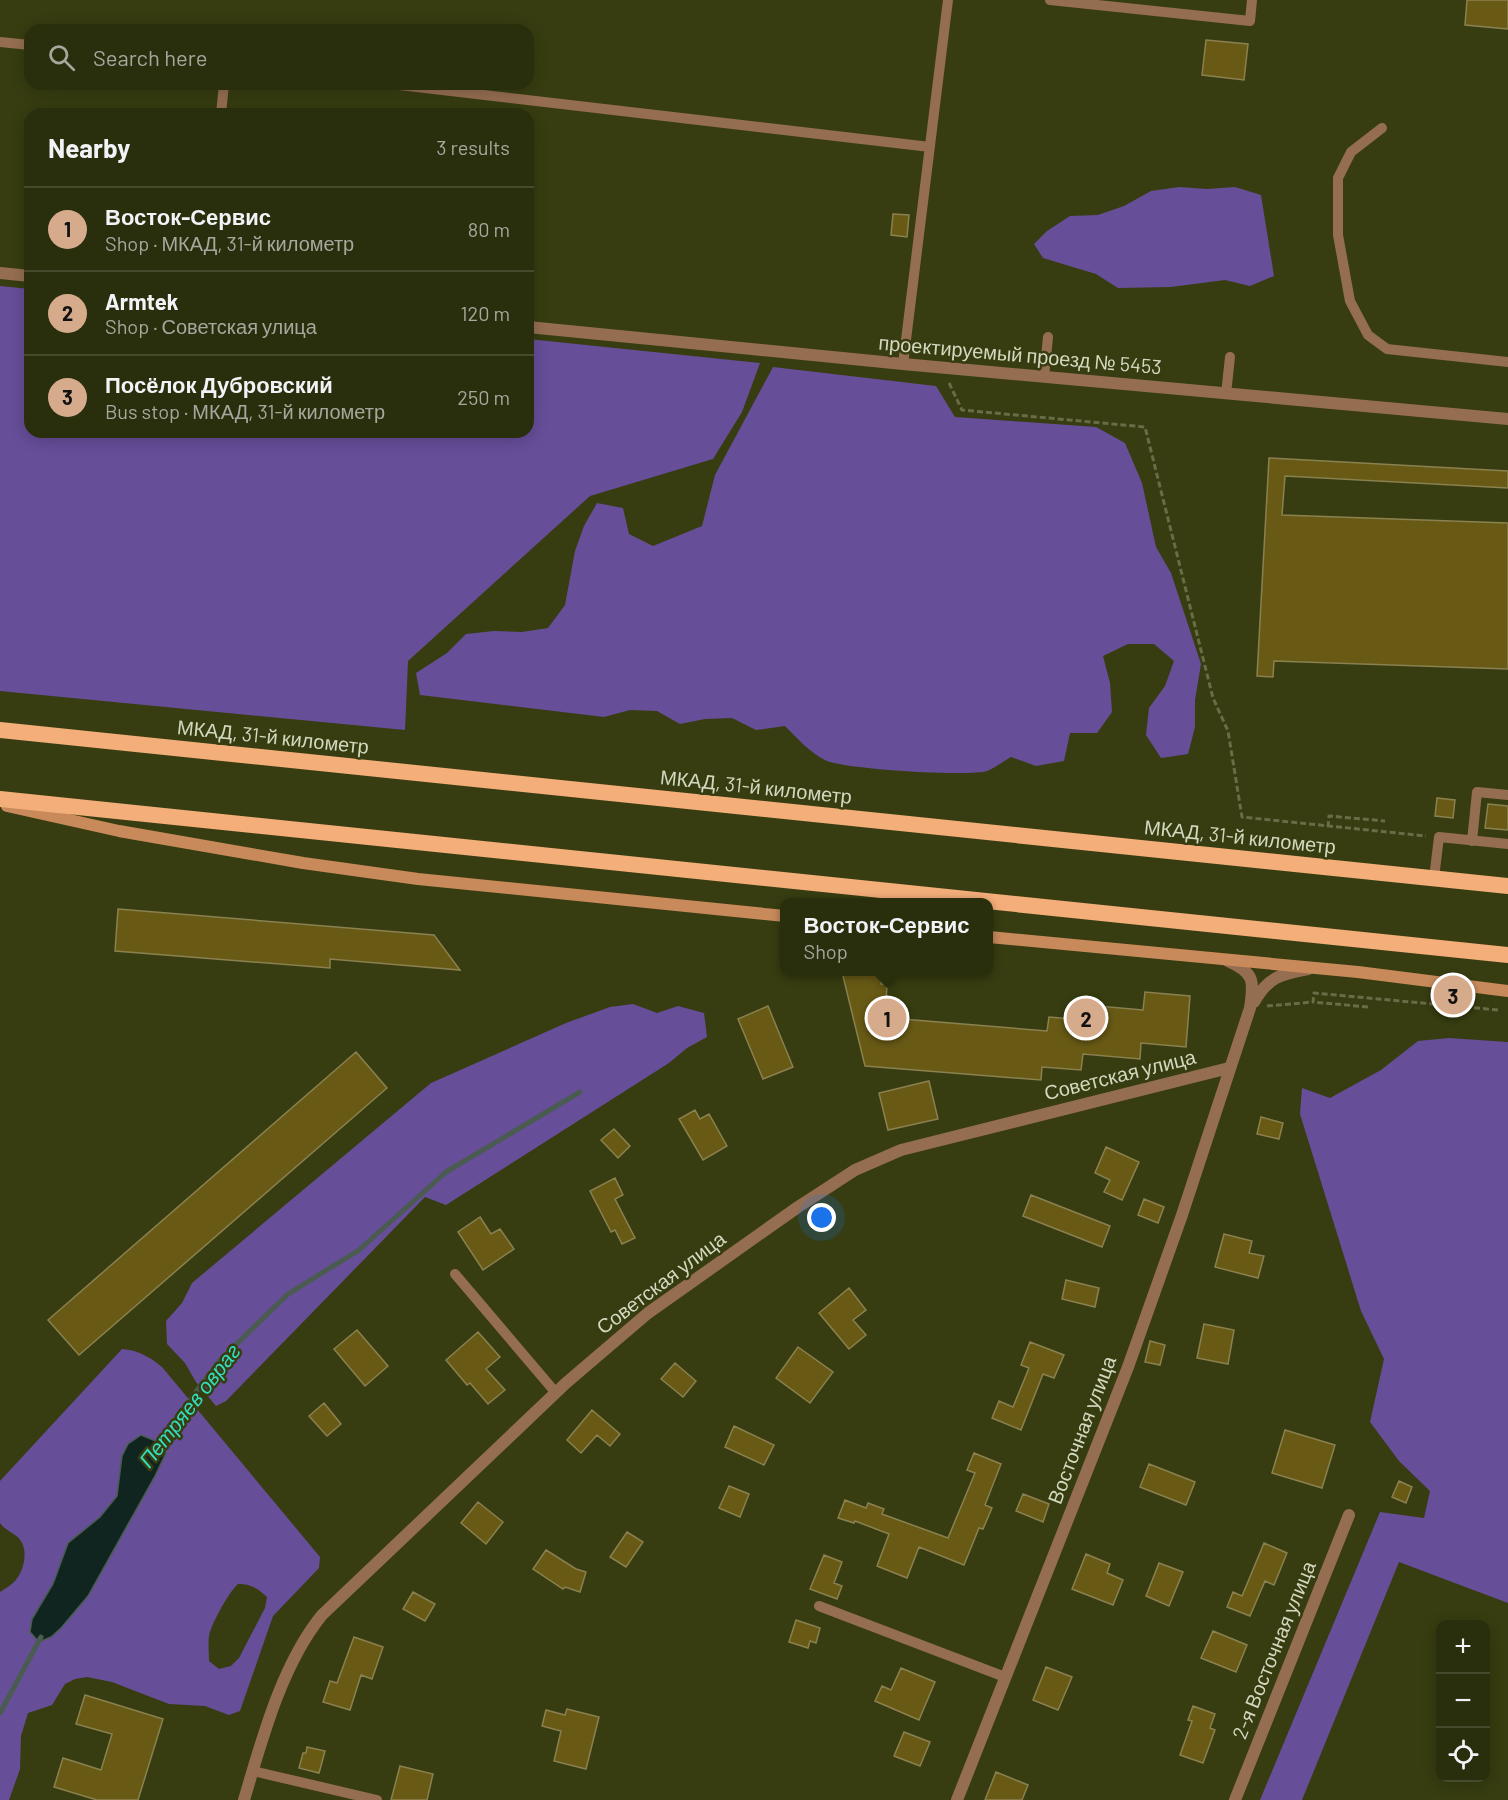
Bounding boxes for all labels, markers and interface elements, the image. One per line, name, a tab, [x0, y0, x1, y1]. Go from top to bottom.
search box	[24, 24, 534, 90]
icon: search	[45, 41, 78, 74]
text: Search here	[93, 44, 207, 70]
text: Nearby	[48, 132, 130, 163]
text: 3 results	[436, 135, 510, 159]
text: Восток-Сервис	[105, 203, 271, 229]
text: 1	[64, 217, 71, 241]
text: 80 m	[468, 217, 510, 241]
text: Shop · МКАД, 31-й километр	[105, 231, 354, 255]
text: Armtek	[105, 288, 179, 314]
text: 2	[62, 301, 73, 325]
text: 120 m	[460, 301, 510, 325]
text: Shop · Советская улица	[105, 314, 317, 338]
street label: проектируемый проезд № 5453	[878, 330, 1163, 378]
text: Посёлок Дубровский	[105, 371, 333, 397]
text: 3	[62, 385, 73, 409]
text: 250 m	[457, 385, 510, 409]
text: Bus stop · МКАД, 31-й километр	[105, 399, 385, 423]
street label: МКАД, 31-й километр	[176, 714, 370, 758]
street label: МКАД, 31-й километр	[659, 764, 853, 808]
street label: МКАД, 31-й километр	[1143, 814, 1337, 858]
popup	[780, 898, 993, 976]
text: Восток-Сервис	[803, 911, 970, 937]
text: Shop	[803, 939, 848, 963]
pin: 3	[1434, 972, 1472, 1018]
pin: 1	[868, 996, 906, 1040]
pin: 2	[1066, 996, 1106, 1040]
street label: Советская улица	[1041, 1043, 1199, 1104]
your location	[807, 1203, 836, 1232]
street label: Советская улица	[591, 1225, 730, 1339]
water label: Петряев овраг	[133, 1338, 245, 1472]
street label: Восточная улица	[1042, 1351, 1121, 1507]
street label: 2-я Восточная улица	[1226, 1556, 1320, 1742]
map controls	[1436, 1620, 1490, 1782]
button: +	[1436, 1620, 1490, 1674]
button: −	[1436, 1674, 1490, 1728]
button: locate	[1436, 1728, 1490, 1782]

